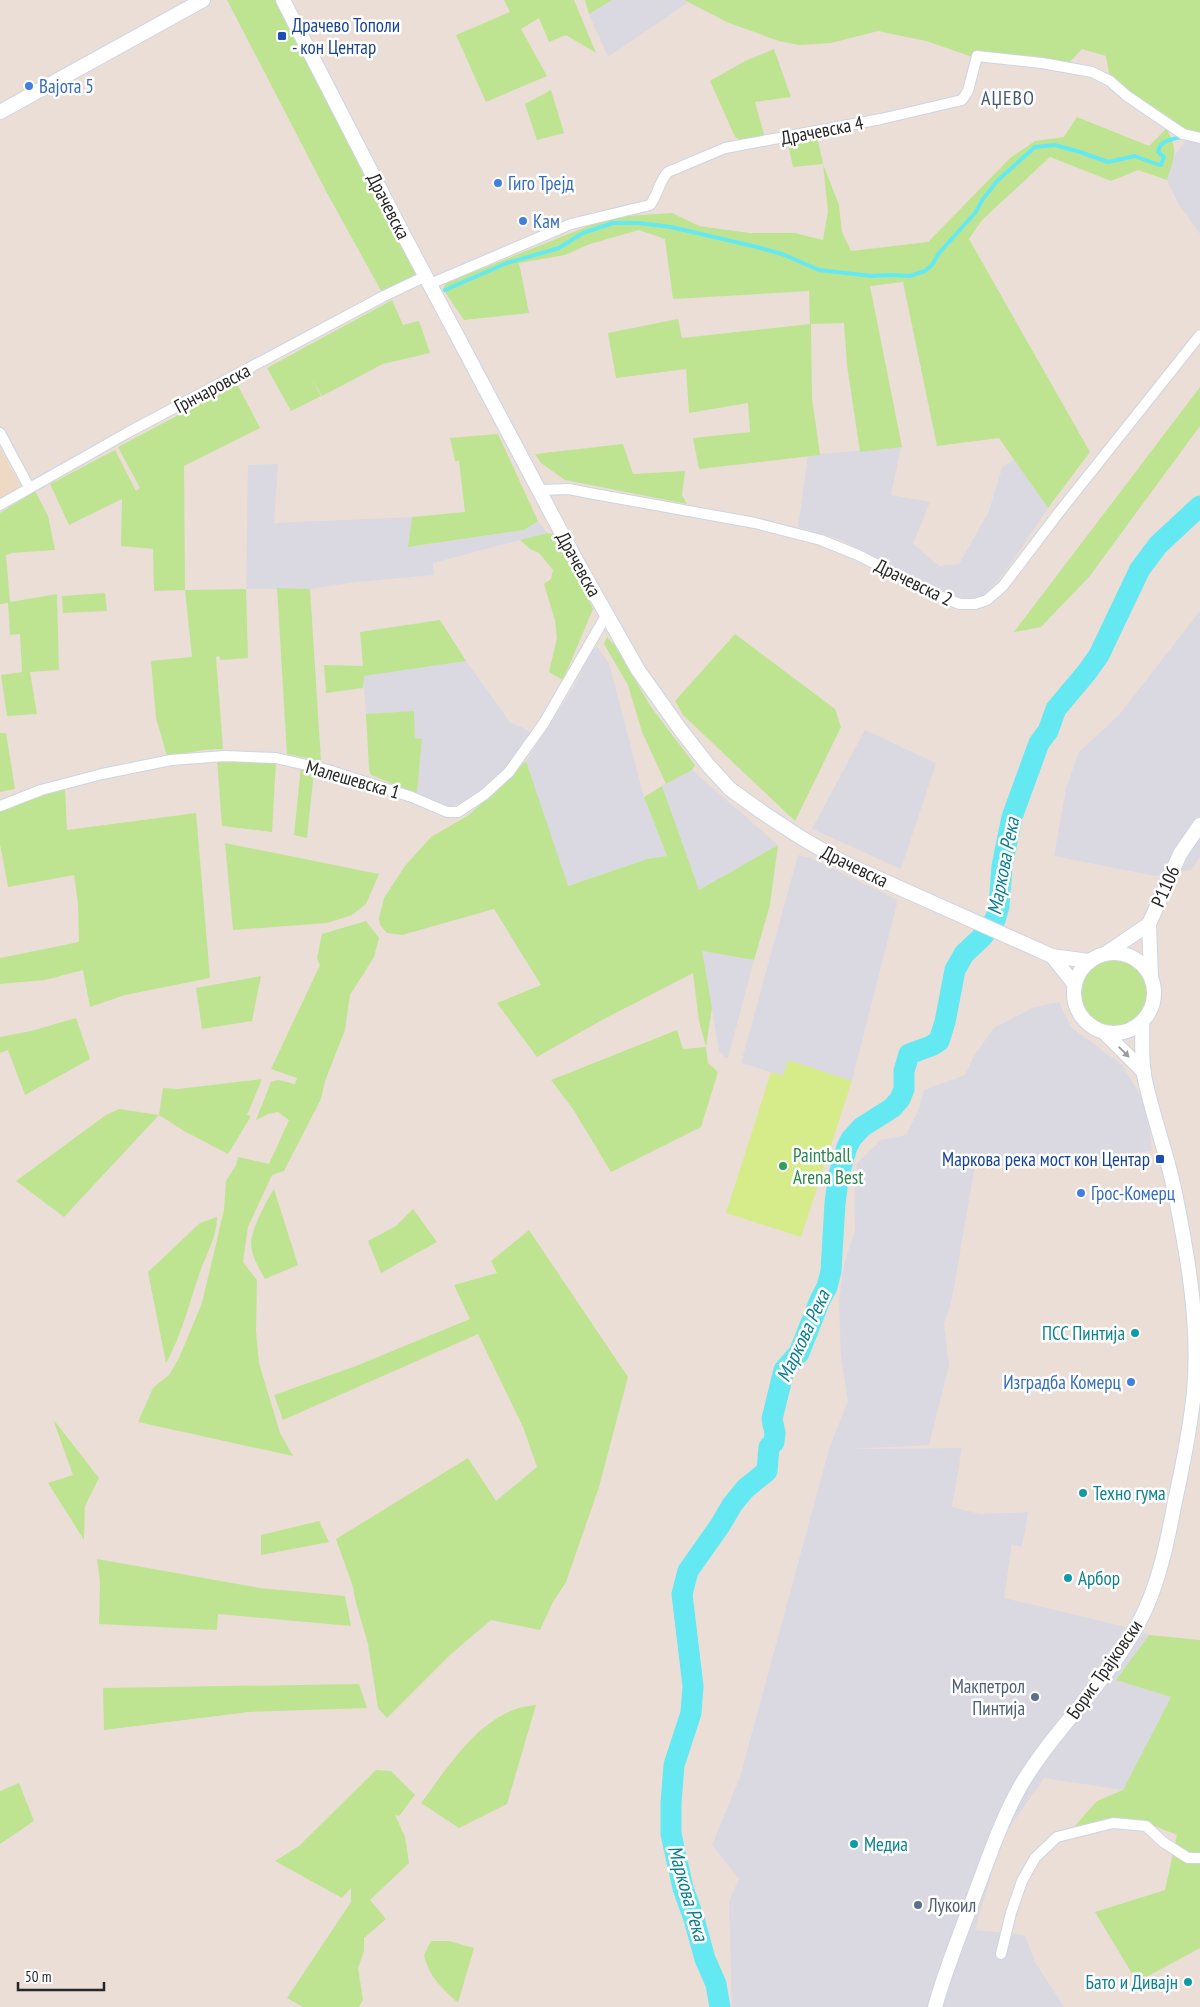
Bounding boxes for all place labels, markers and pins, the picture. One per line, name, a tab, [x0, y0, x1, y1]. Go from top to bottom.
place label: Драчево Тополи - кон Центар	[292, 13, 400, 59]
marker: Драчево Тополи - кон Центар	[276, 30, 288, 42]
place label: Вајота 5	[39, 74, 94, 98]
marker: Вајота 5	[23, 80, 35, 92]
place label: Гиго Трејд	[508, 171, 575, 195]
marker: Гиго Трејд	[492, 177, 504, 189]
place label: Кам	[533, 209, 560, 233]
marker: Кам	[517, 215, 529, 227]
place label: Paintball Arena Best	[793, 1143, 864, 1189]
place label: Маркова река мост кон Центар	[942, 1147, 1150, 1171]
marker: Маркова река мост кон Центар	[1154, 1153, 1166, 1165]
marker: Paintball Arena Best	[777, 1160, 789, 1172]
place label: Грос-Комерц	[1091, 1181, 1176, 1205]
marker: Грос-Комерц	[1075, 1187, 1087, 1199]
place label: ПСС Пинтија	[1042, 1321, 1125, 1345]
marker: ПСС Пинтија	[1129, 1327, 1141, 1339]
place label: Изградба Комерц	[1003, 1370, 1122, 1394]
marker: Изградба Комерц	[1125, 1376, 1137, 1388]
place label: Техно гума	[1093, 1481, 1166, 1505]
marker: Техно гума	[1077, 1487, 1089, 1499]
place label: Арбор	[1078, 1566, 1120, 1590]
marker: Арбор	[1062, 1572, 1074, 1584]
place label: Макпетрол Пинтија	[952, 1674, 1025, 1720]
marker: Макпетрол Пинтија	[1029, 1691, 1041, 1703]
place label: Медиа	[864, 1832, 908, 1856]
marker: Медиа	[848, 1838, 860, 1850]
place label: Лукоил	[927, 1893, 976, 1917]
marker: Лукоил	[912, 1899, 924, 1911]
place label: Бато и Дивајн	[1086, 1970, 1178, 1994]
marker: Бато и Дивајн	[1182, 1976, 1194, 1988]

